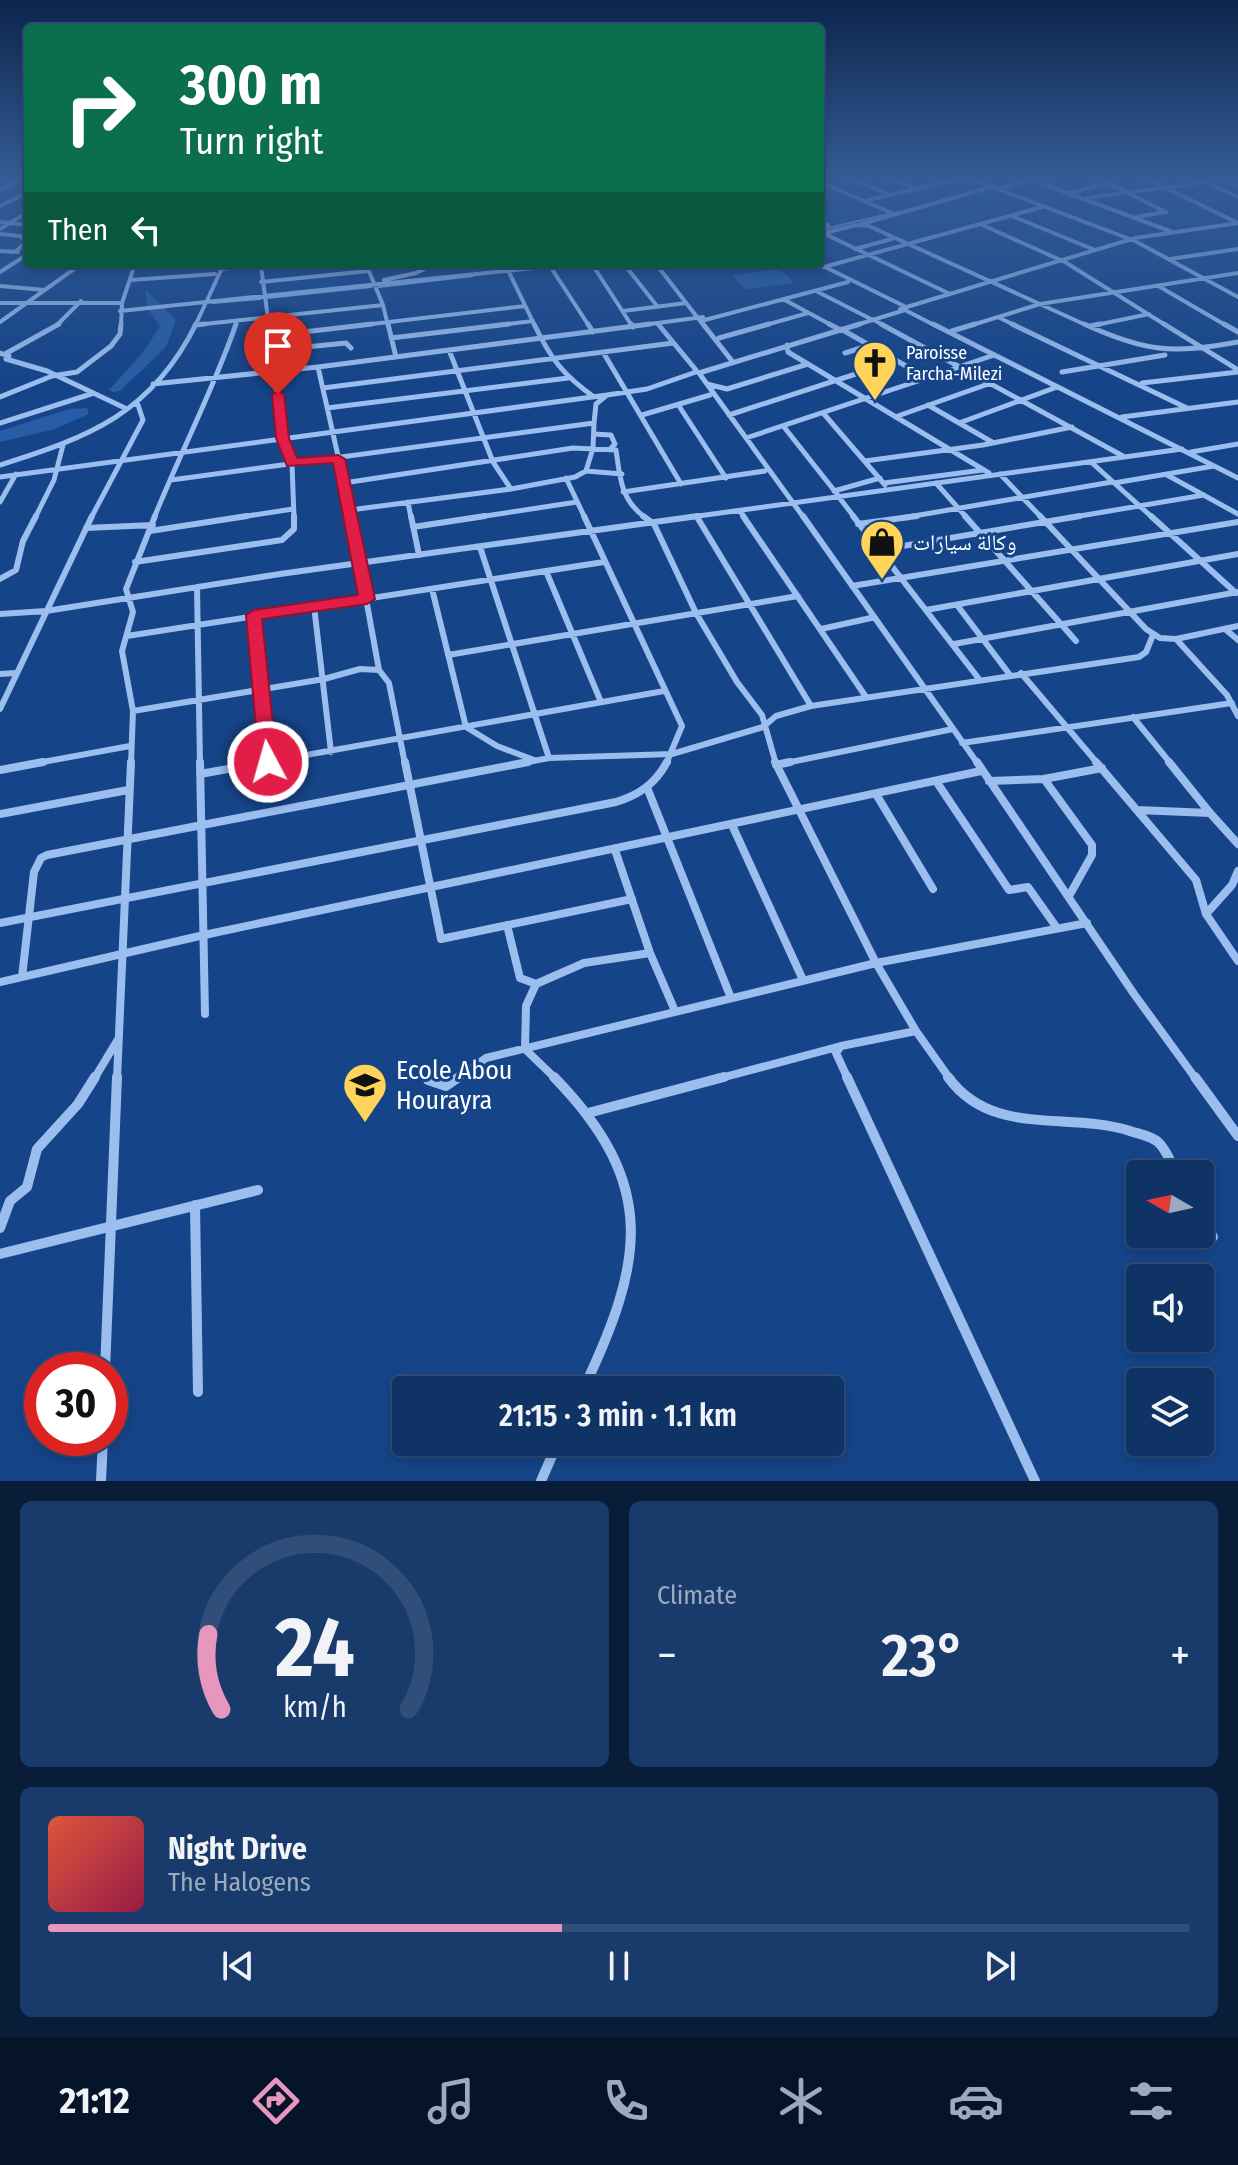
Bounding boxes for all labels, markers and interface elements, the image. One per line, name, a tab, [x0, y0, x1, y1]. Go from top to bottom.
text: 300 m	[180, 52, 322, 119]
icon: right	[48, 56, 152, 160]
text: Turn right	[180, 120, 323, 164]
icon: left	[124, 208, 168, 252]
text: Then	[48, 212, 108, 248]
pin	[244, 312, 312, 394]
icon: arrive	[256, 324, 300, 368]
church icon: Paroisse Farcha-Milezi	[851, 339, 899, 402]
place label: Paroisse Farcha-Milezi	[906, 342, 1002, 385]
shop icon: وكالة سيارات	[858, 518, 906, 581]
place label: وكالة سيارات	[913, 529, 1016, 556]
position arrow	[226, 720, 310, 804]
place label: Ecole Abou Hourayra	[396, 1055, 512, 1116]
school or university icon: Ecole Abou Hourayra	[341, 1061, 389, 1124]
north arrow	[1126, 1160, 1214, 1248]
map controls	[1126, 1160, 1214, 1456]
button: sound	[1126, 1264, 1214, 1352]
speed limit sign: 30	[24, 1352, 128, 1456]
button: layers	[1126, 1368, 1214, 1456]
text: 21:15 · 3 min · 1.1 km	[499, 1398, 737, 1434]
text: Climate	[657, 1580, 737, 1611]
text: 24	[274, 1598, 354, 1698]
text: 23°	[882, 1620, 965, 1692]
text: −	[657, 1629, 677, 1682]
text: +	[1170, 1629, 1190, 1682]
text: km/h	[283, 1690, 346, 1725]
text: Night Drive	[168, 1831, 307, 1867]
text: The Halogens	[168, 1867, 311, 1898]
icon: previous	[216, 1944, 260, 1988]
icon: pause	[597, 1944, 641, 1988]
icon: next	[978, 1944, 1022, 1988]
icon: directions	[248, 2073, 304, 2129]
icon: music	[423, 2073, 479, 2129]
icon: phone	[598, 2073, 654, 2129]
icon: climate	[773, 2073, 829, 2129]
icon: car	[948, 2073, 1004, 2129]
icon: filters	[1123, 2073, 1179, 2129]
text: 21:12	[59, 2079, 130, 2123]

